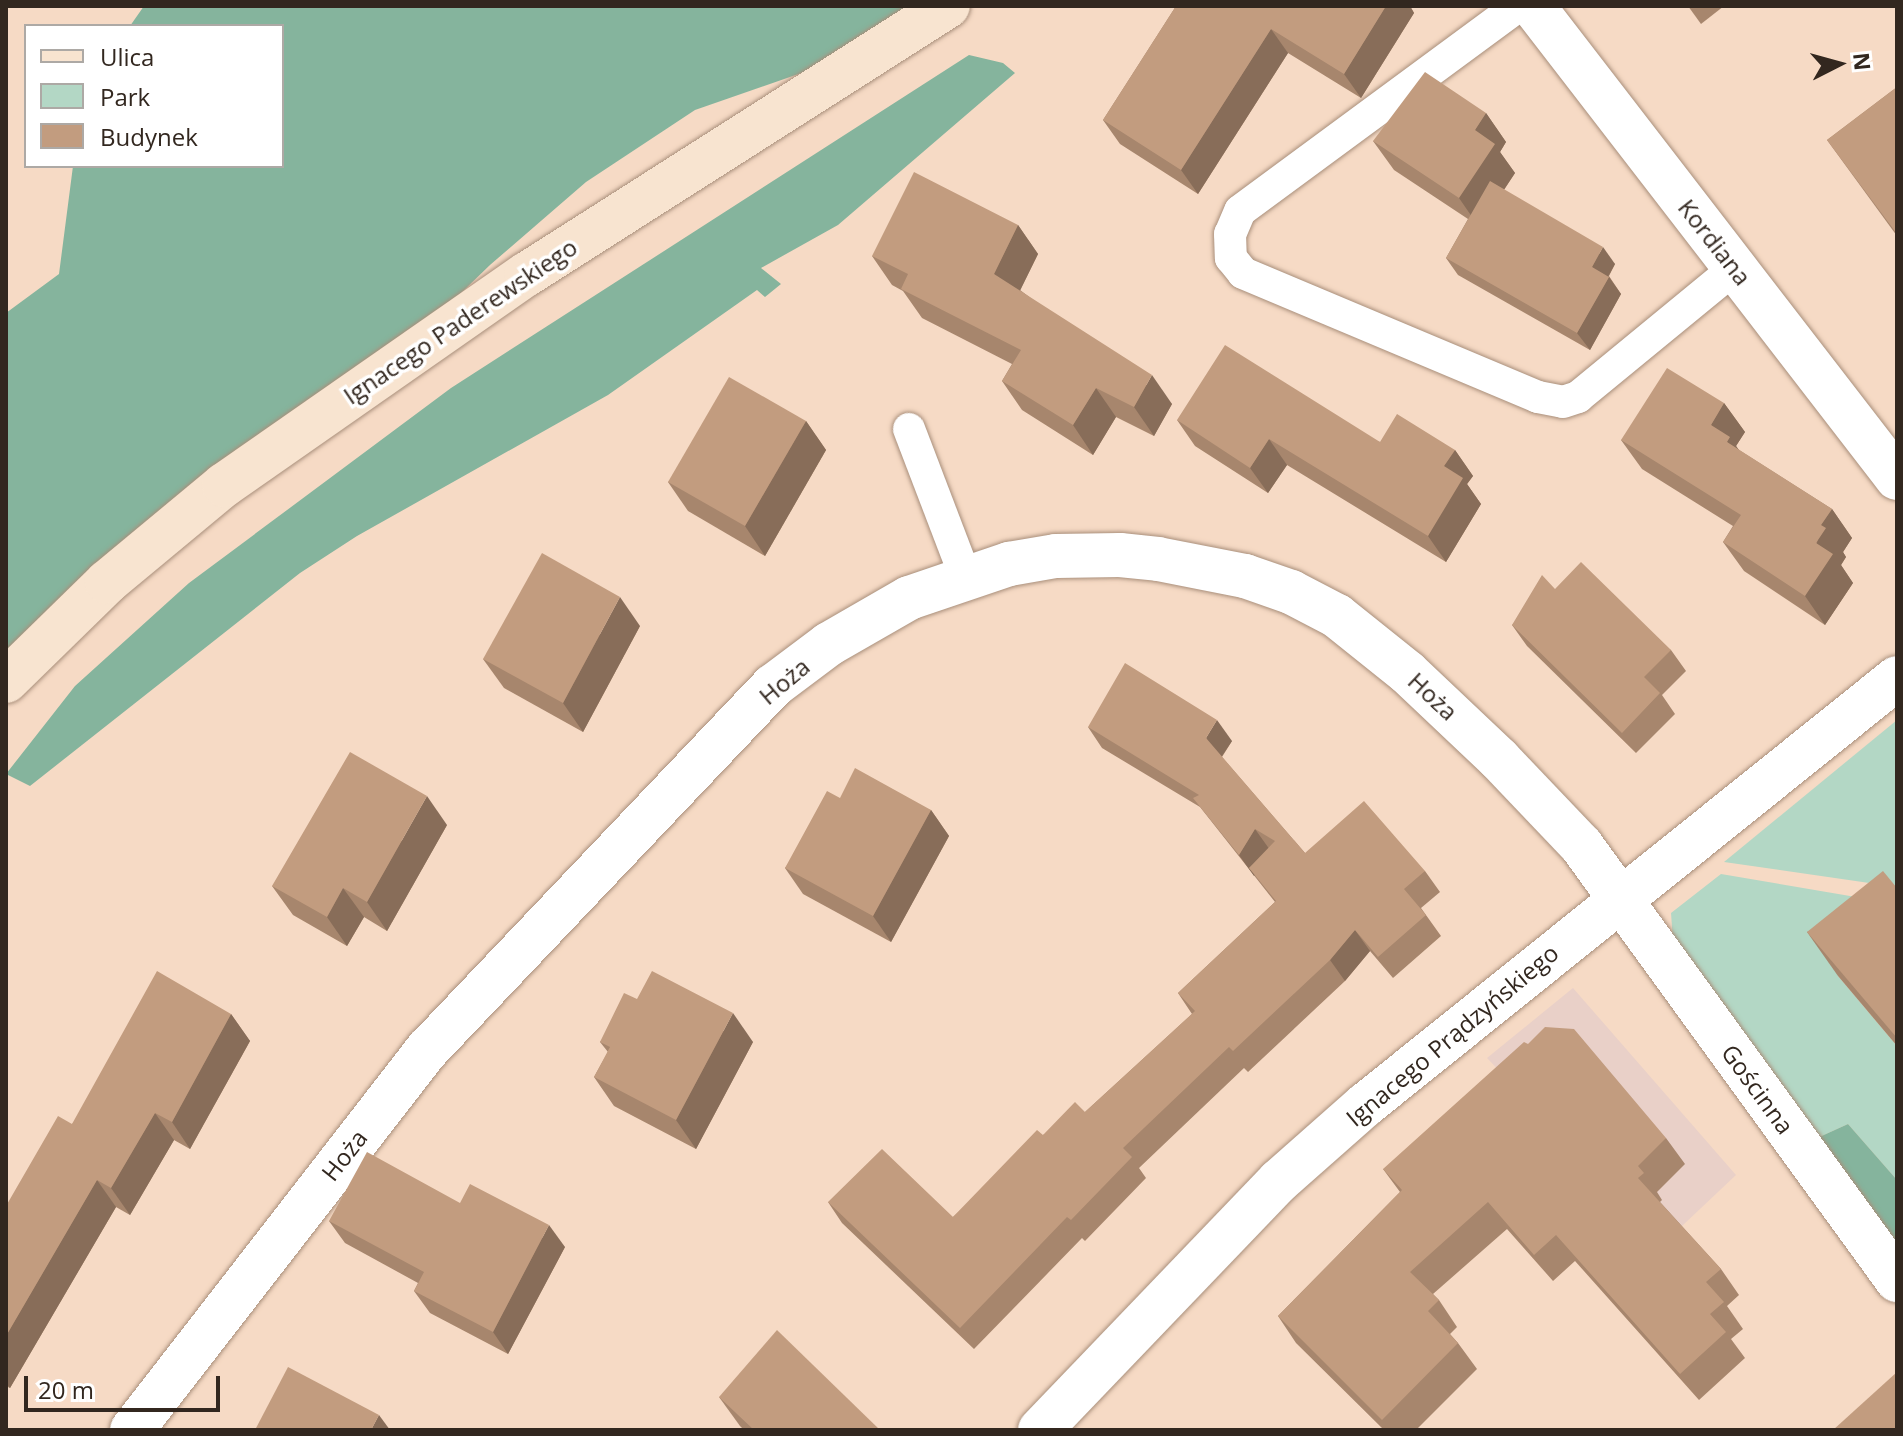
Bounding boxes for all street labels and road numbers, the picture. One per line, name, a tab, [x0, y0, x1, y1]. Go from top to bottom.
street label: Kordiana	[1673, 193, 1757, 291]
street label: Ignacego Paderewskiego	[338, 232, 582, 410]
street label: Hoża	[753, 652, 815, 710]
street label: Hoża	[1402, 666, 1464, 726]
street label: Ignacego Prądzyńskiego	[1340, 938, 1564, 1132]
street label: Gościnna	[1716, 1039, 1800, 1139]
street label: Hoża	[315, 1124, 373, 1186]

